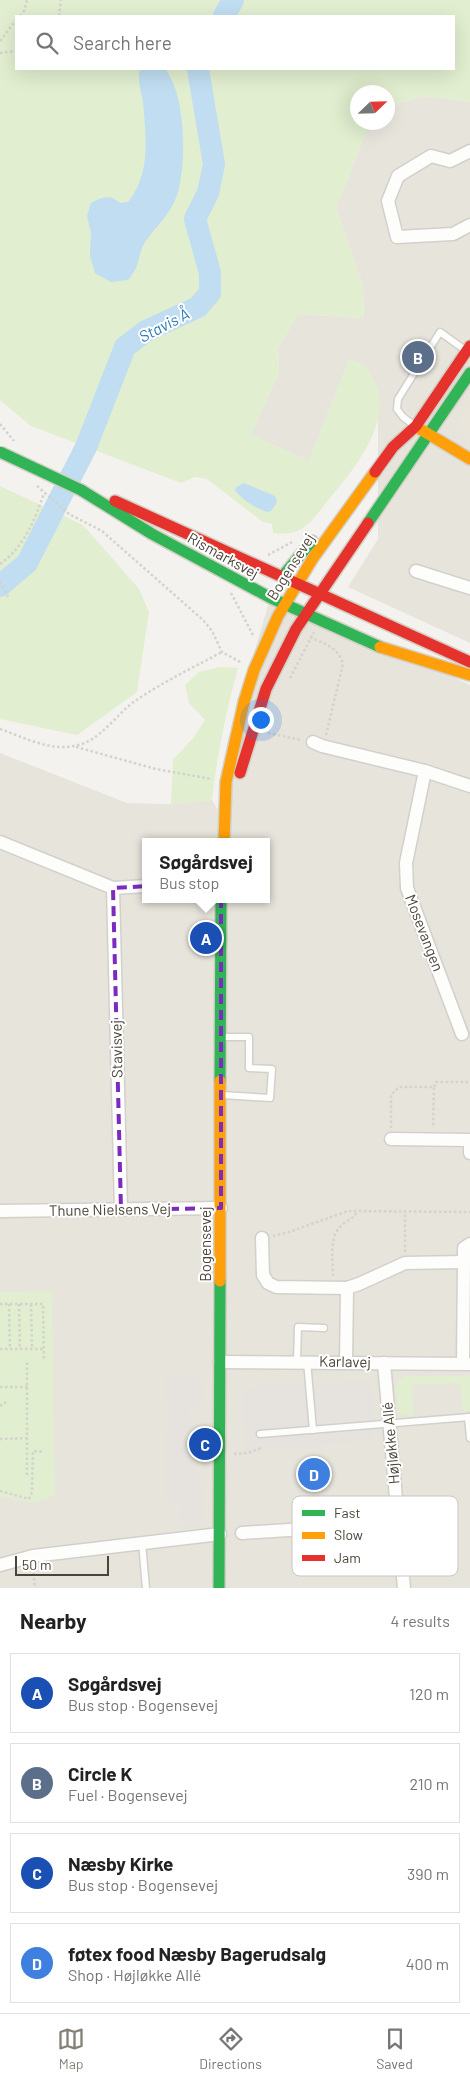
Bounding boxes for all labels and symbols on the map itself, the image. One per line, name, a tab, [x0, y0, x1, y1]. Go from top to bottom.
north arrow	[350, 85, 395, 130]
water label: Stavis Å	[135, 303, 192, 346]
pin: B	[402, 338, 434, 376]
street label: Rismarksvej	[185, 528, 262, 582]
street label: Bogensevej	[263, 530, 318, 603]
your location	[248, 707, 274, 733]
street label: Mosevangen	[402, 892, 448, 974]
pin: A	[190, 919, 222, 957]
street label: Stavisvej	[106, 1020, 126, 1078]
street label: Thune Nielsens Vej	[49, 1199, 171, 1219]
street label: Bogensevej	[196, 1206, 214, 1282]
street label: Karlavej	[319, 1352, 371, 1370]
street label: Højløkke Allé	[377, 1401, 403, 1485]
pin: C	[189, 1425, 221, 1463]
pin: D	[298, 1455, 330, 1493]
legend	[292, 1496, 458, 1576]
text: Fast	[334, 1504, 360, 1521]
text: Slow	[334, 1526, 363, 1543]
text: Jam	[334, 1549, 361, 1566]
scale bar	[15, 1553, 109, 1576]

